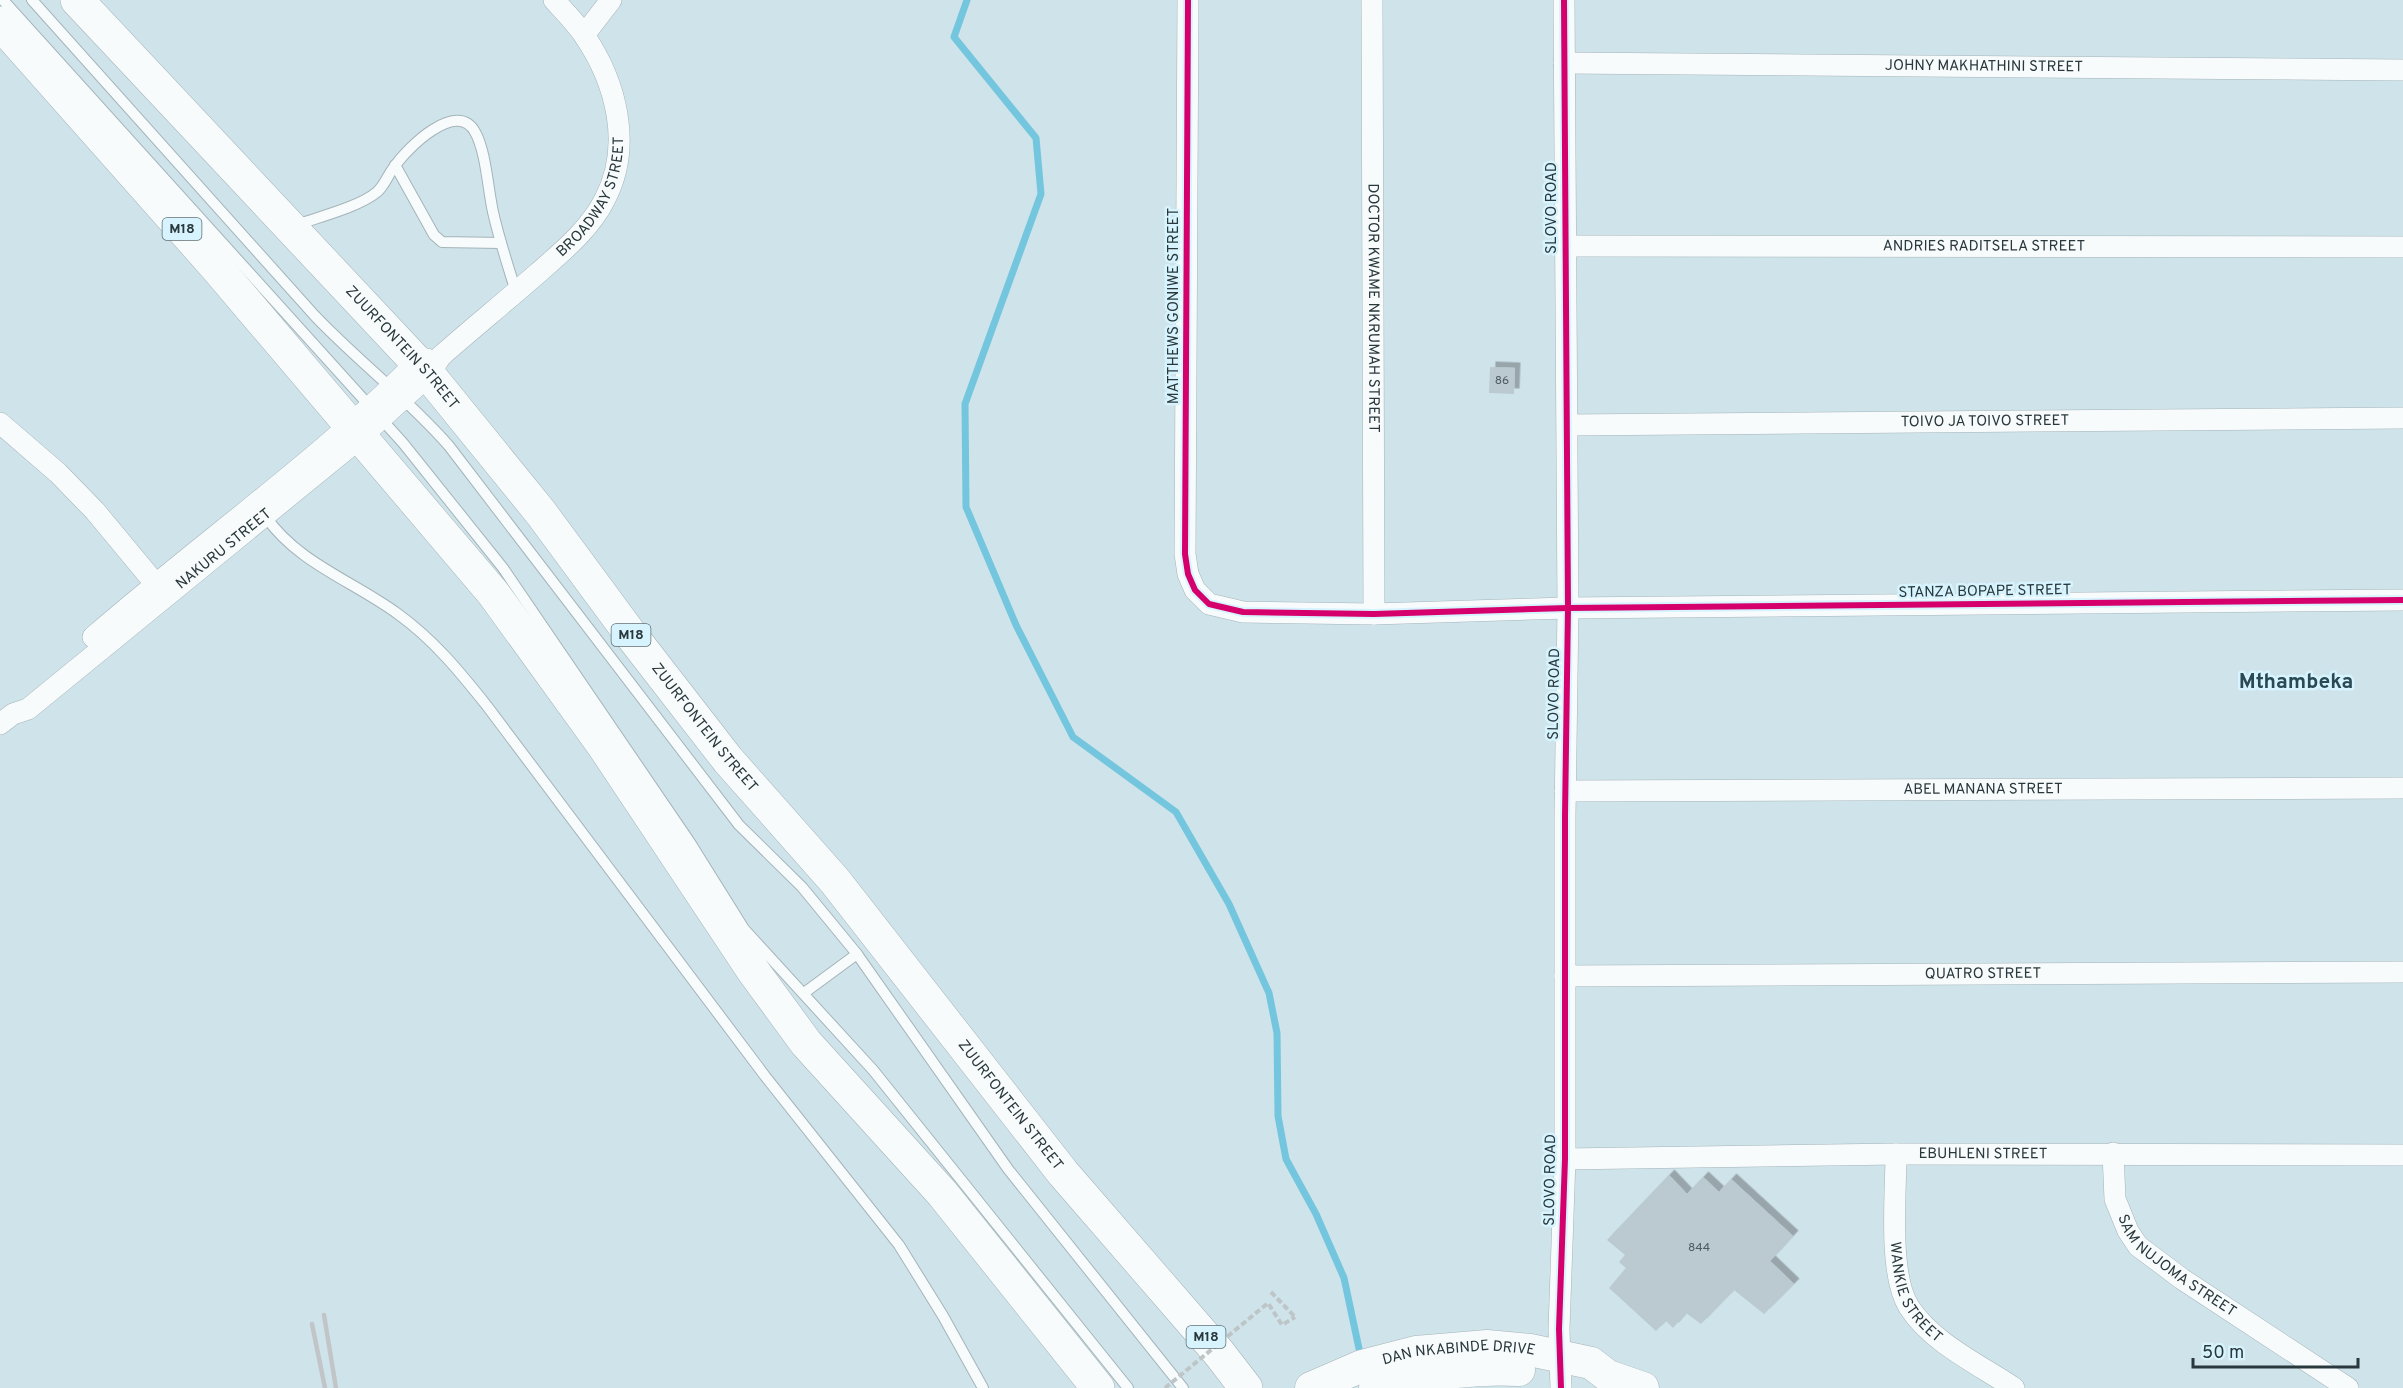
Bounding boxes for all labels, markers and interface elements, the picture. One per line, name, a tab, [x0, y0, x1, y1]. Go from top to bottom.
street label: JOHNY MAKHATHINI STREET	[1885, 56, 2083, 77]
street label: BROADWAY STREET	[553, 136, 629, 261]
street label: SLOVO ROAD	[1543, 162, 1562, 254]
street label: DOCTOR KWAME NKRUMAH STREET	[1363, 183, 1383, 433]
street label: MATTHEWS GONIWE STREET	[1165, 208, 1184, 404]
road number: M18	[162, 218, 201, 240]
street label: ANDRIES RADITSELA STREET	[1883, 237, 2085, 256]
street label: ZUURFONTEIN STREET	[341, 282, 463, 413]
house number: 86	[1495, 373, 1509, 389]
street label: TOIVO JA TOIVO STREET	[1901, 411, 2069, 432]
street label: NAKURU STREET	[172, 505, 275, 594]
street label: STANZA BOPAPE STREET	[1898, 581, 2072, 603]
road number: M18	[612, 624, 650, 646]
street label: SLOVO ROAD	[1545, 648, 1565, 740]
street label: ZUURFONTEIN STREET	[647, 659, 762, 796]
district label: Mthambeka	[2239, 669, 2353, 696]
street label: ABEL MANANA STREET	[1903, 780, 2063, 799]
street label: QUATRO STREET	[1925, 964, 2041, 984]
street label: ZUURFONTEIN STREET	[953, 1036, 1067, 1174]
street label: SLOVO ROAD	[1541, 1134, 1561, 1226]
street label: EBUHLENI STREET	[1918, 1145, 2047, 1164]
street label: SAM NUJOMA STREET	[2113, 1212, 2240, 1321]
house number: 844	[1688, 1240, 1710, 1256]
street label: WANKIE STREET	[1885, 1241, 1946, 1347]
road number: M18	[1186, 1326, 1226, 1348]
scale bar	[2193, 1331, 2358, 1369]
street label: DAN NKABINDE DRIVE	[1380, 1336, 1537, 1370]
text: 50 m	[2202, 1342, 2244, 1365]

